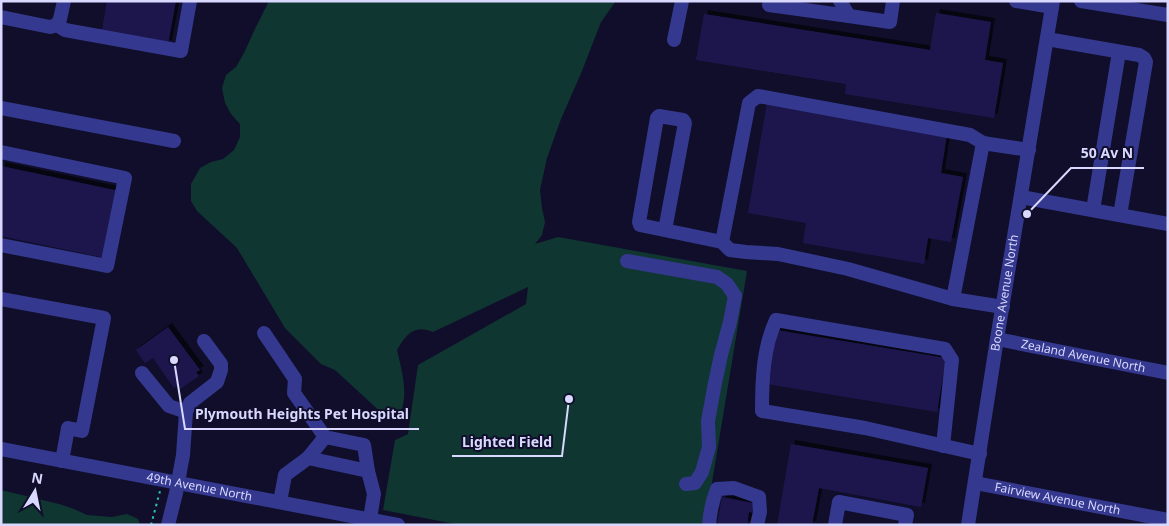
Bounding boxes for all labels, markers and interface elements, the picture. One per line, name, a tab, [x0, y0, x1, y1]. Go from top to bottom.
callout: 50 Av N	[1071, 139, 1144, 168]
text: 50 Av N	[1081, 143, 1133, 162]
street label: Boone Avenue North	[986, 233, 1022, 352]
street label: Zealand Avenue North	[1020, 335, 1147, 376]
callout: Plymouth Heights Pet Hospital	[185, 400, 419, 429]
text: Plymouth Heights Pet Hospital	[195, 404, 409, 423]
callout: Lighted Field	[452, 427, 562, 456]
text: Lighted Field	[462, 432, 552, 451]
north arrow	[10, 466, 60, 516]
text: N	[30, 467, 45, 488]
street label: 49th Avenue North	[145, 468, 254, 505]
street label: Fairview Avenue North	[993, 478, 1122, 519]

